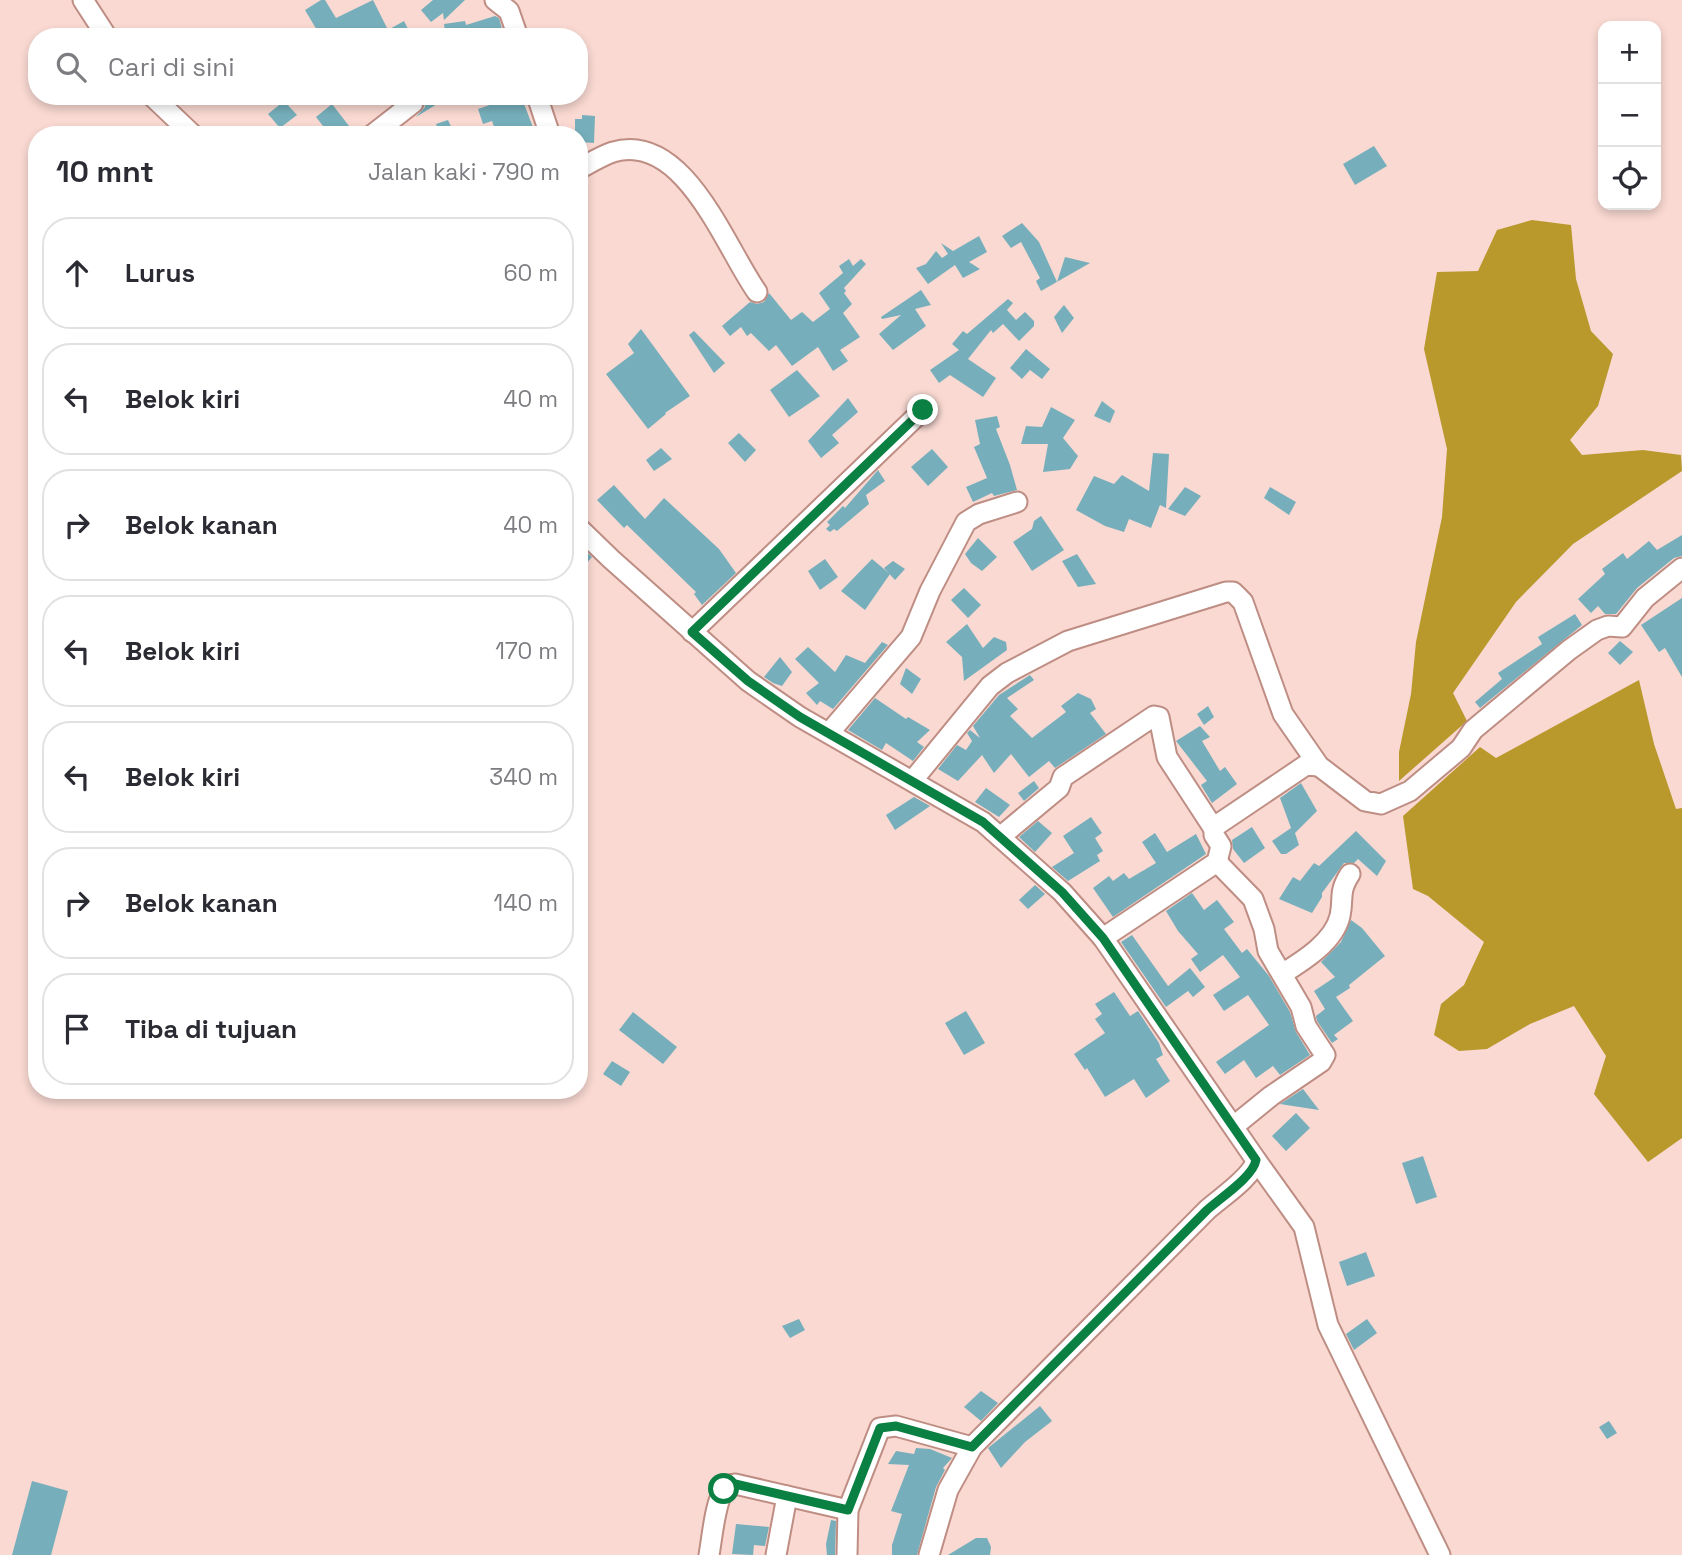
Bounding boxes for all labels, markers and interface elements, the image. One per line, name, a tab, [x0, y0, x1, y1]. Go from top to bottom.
map controls	[1598, 21, 1661, 210]
button: +	[1598, 21, 1661, 84]
search box	[28, 28, 588, 105]
icon: search	[52, 48, 90, 86]
text: Cari di sini	[108, 50, 235, 84]
button: −	[1598, 84, 1661, 147]
button: locate	[1598, 147, 1661, 210]
text: 10 mnt	[56, 152, 154, 191]
text: Jalan kaki · 790 m	[368, 157, 560, 187]
icon: ahead	[58, 254, 96, 292]
text: Lurus	[125, 256, 195, 290]
text: 60 m	[503, 258, 558, 288]
icon: left	[58, 380, 96, 418]
text: Belok kiri	[125, 382, 240, 416]
text: 40 m	[503, 384, 558, 414]
route end	[907, 394, 938, 425]
icon: right	[58, 506, 96, 544]
text: Belok kanan	[125, 508, 278, 542]
text: 40 m	[503, 510, 558, 540]
icon: left	[58, 632, 96, 670]
text: Belok kiri	[125, 634, 240, 668]
text: 170 m	[495, 636, 558, 666]
icon: left	[58, 758, 96, 796]
text: Belok kiri	[125, 760, 240, 794]
text: 340 m	[489, 762, 558, 792]
icon: right	[58, 884, 96, 922]
text: Belok kanan	[125, 886, 278, 920]
text: 140 m	[494, 888, 558, 918]
icon: arrive	[58, 1010, 96, 1048]
text: Tiba di tujuan	[125, 1012, 297, 1046]
route start	[708, 1473, 739, 1504]

